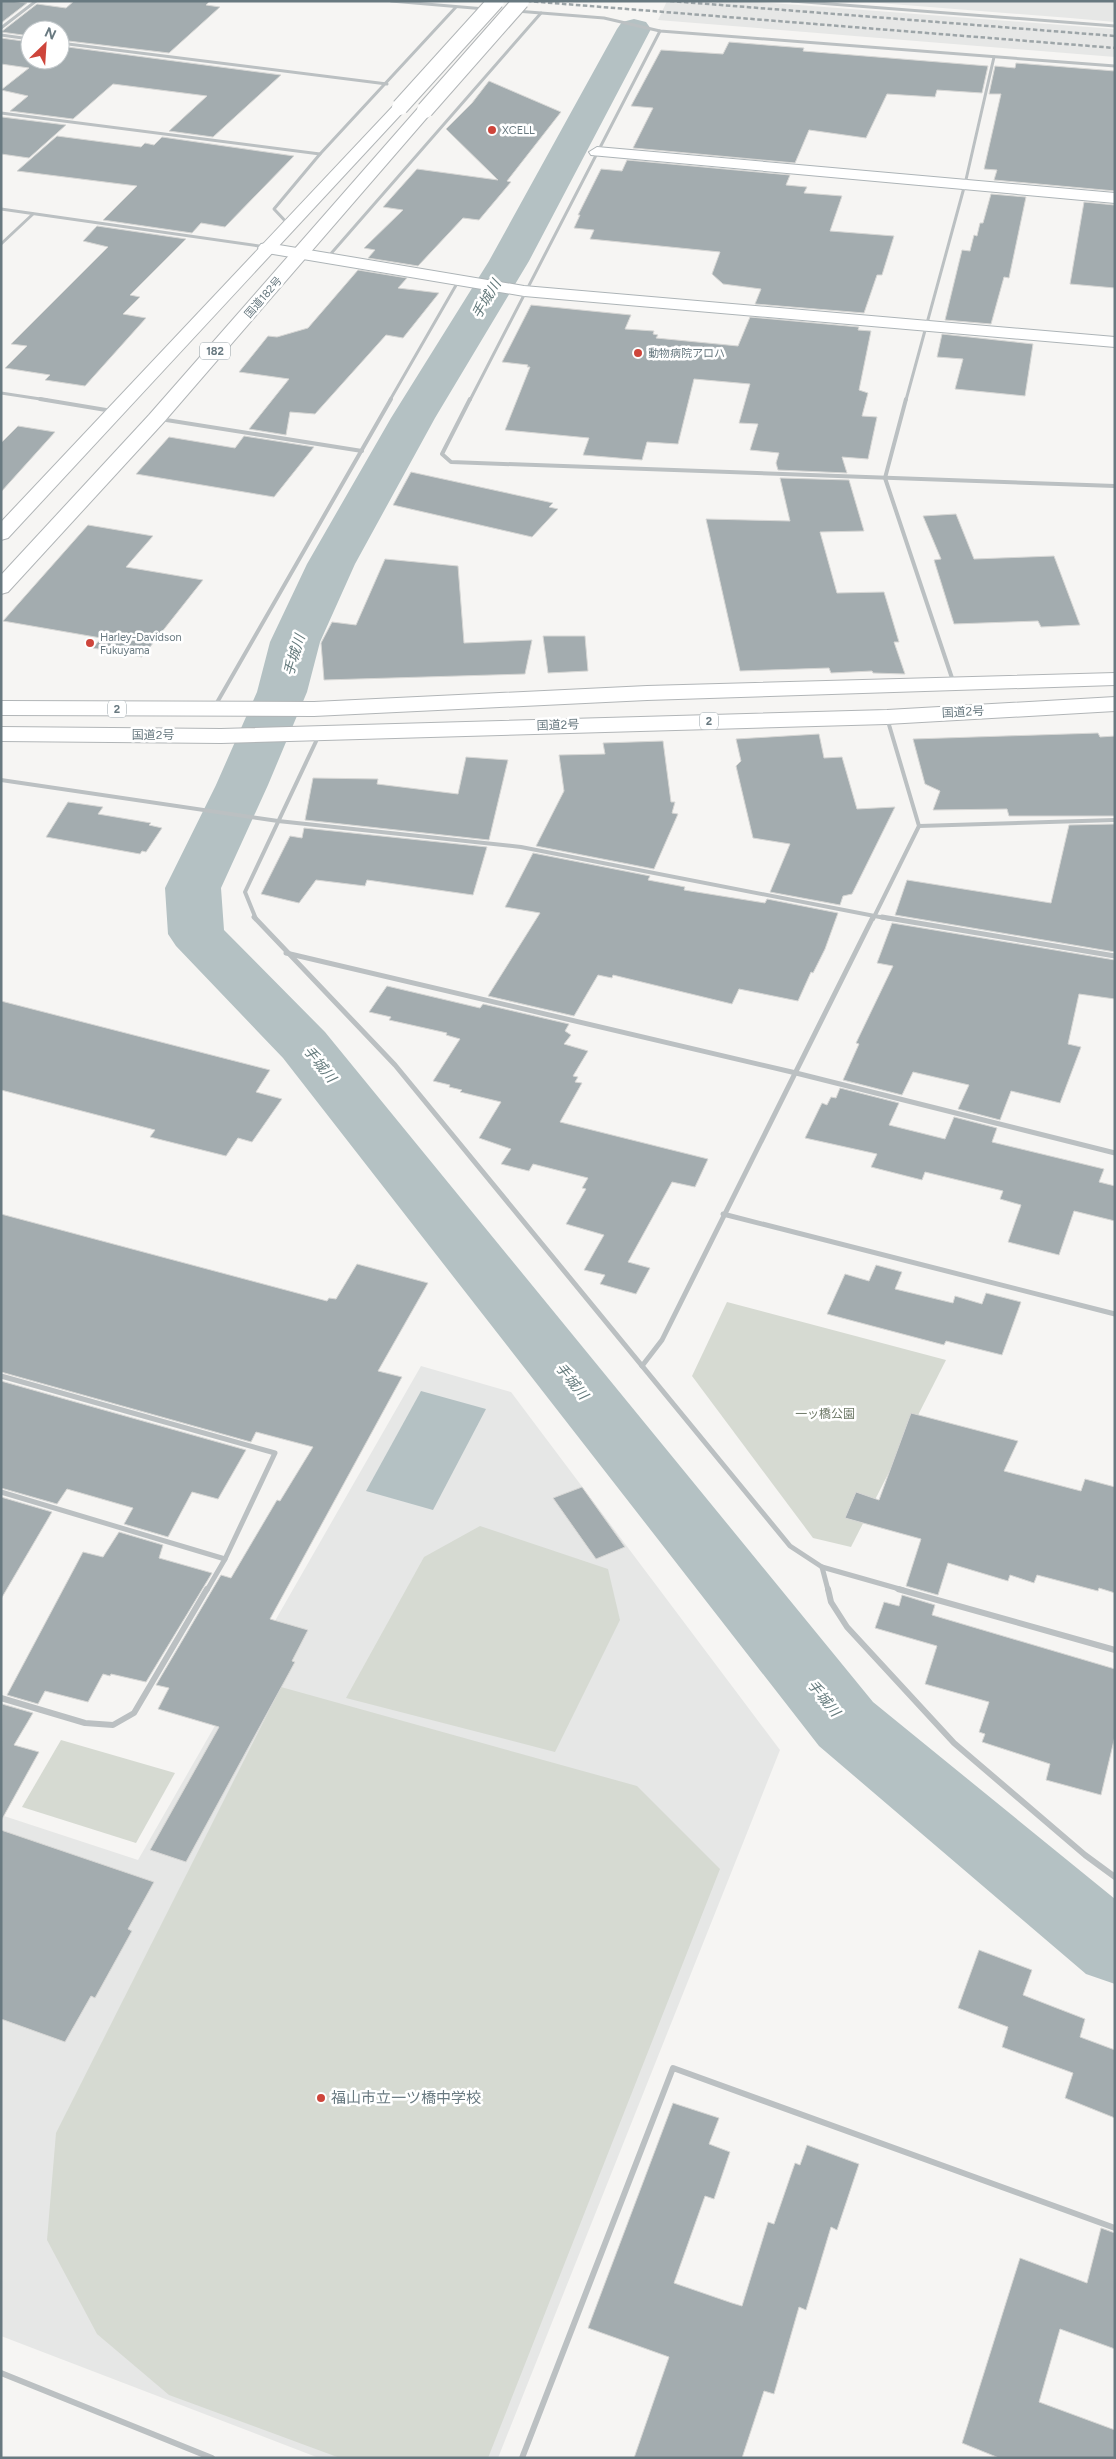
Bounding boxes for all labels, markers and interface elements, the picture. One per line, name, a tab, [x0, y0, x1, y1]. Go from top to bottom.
north arrow	[20, 20, 70, 70]
text: N	[42, 24, 59, 44]
marker: XCELL	[486, 124, 498, 136]
place label: XCELL	[502, 124, 535, 137]
street label: 国道182号	[242, 274, 285, 321]
water label: 手城川	[468, 275, 506, 322]
road number: 182	[200, 342, 230, 360]
marker: 動物病院アロハ	[632, 347, 644, 359]
place label: 動物病院アロハ	[648, 347, 725, 360]
place label: Harley-Davidson Fukuyama	[100, 631, 182, 657]
water label: 手城川	[280, 631, 309, 678]
marker: Harley-Davidson Fukuyama	[84, 637, 96, 649]
road number: 2	[108, 701, 126, 718]
street label: 国道2号	[941, 704, 985, 720]
road number: 2	[700, 712, 718, 729]
street label: 国道2号	[536, 717, 580, 733]
street label: 国道2号	[132, 728, 174, 742]
water label: 手城川	[300, 1043, 341, 1088]
water label: 手城川	[552, 1360, 593, 1405]
park label: 一ッ橋公園	[795, 1407, 855, 1421]
water label: 手城川	[804, 1677, 845, 1722]
place label: 福山市立一ツ橋中学校	[331, 2089, 481, 2107]
marker: 福山市立一ツ橋中学校	[315, 2092, 327, 2104]

